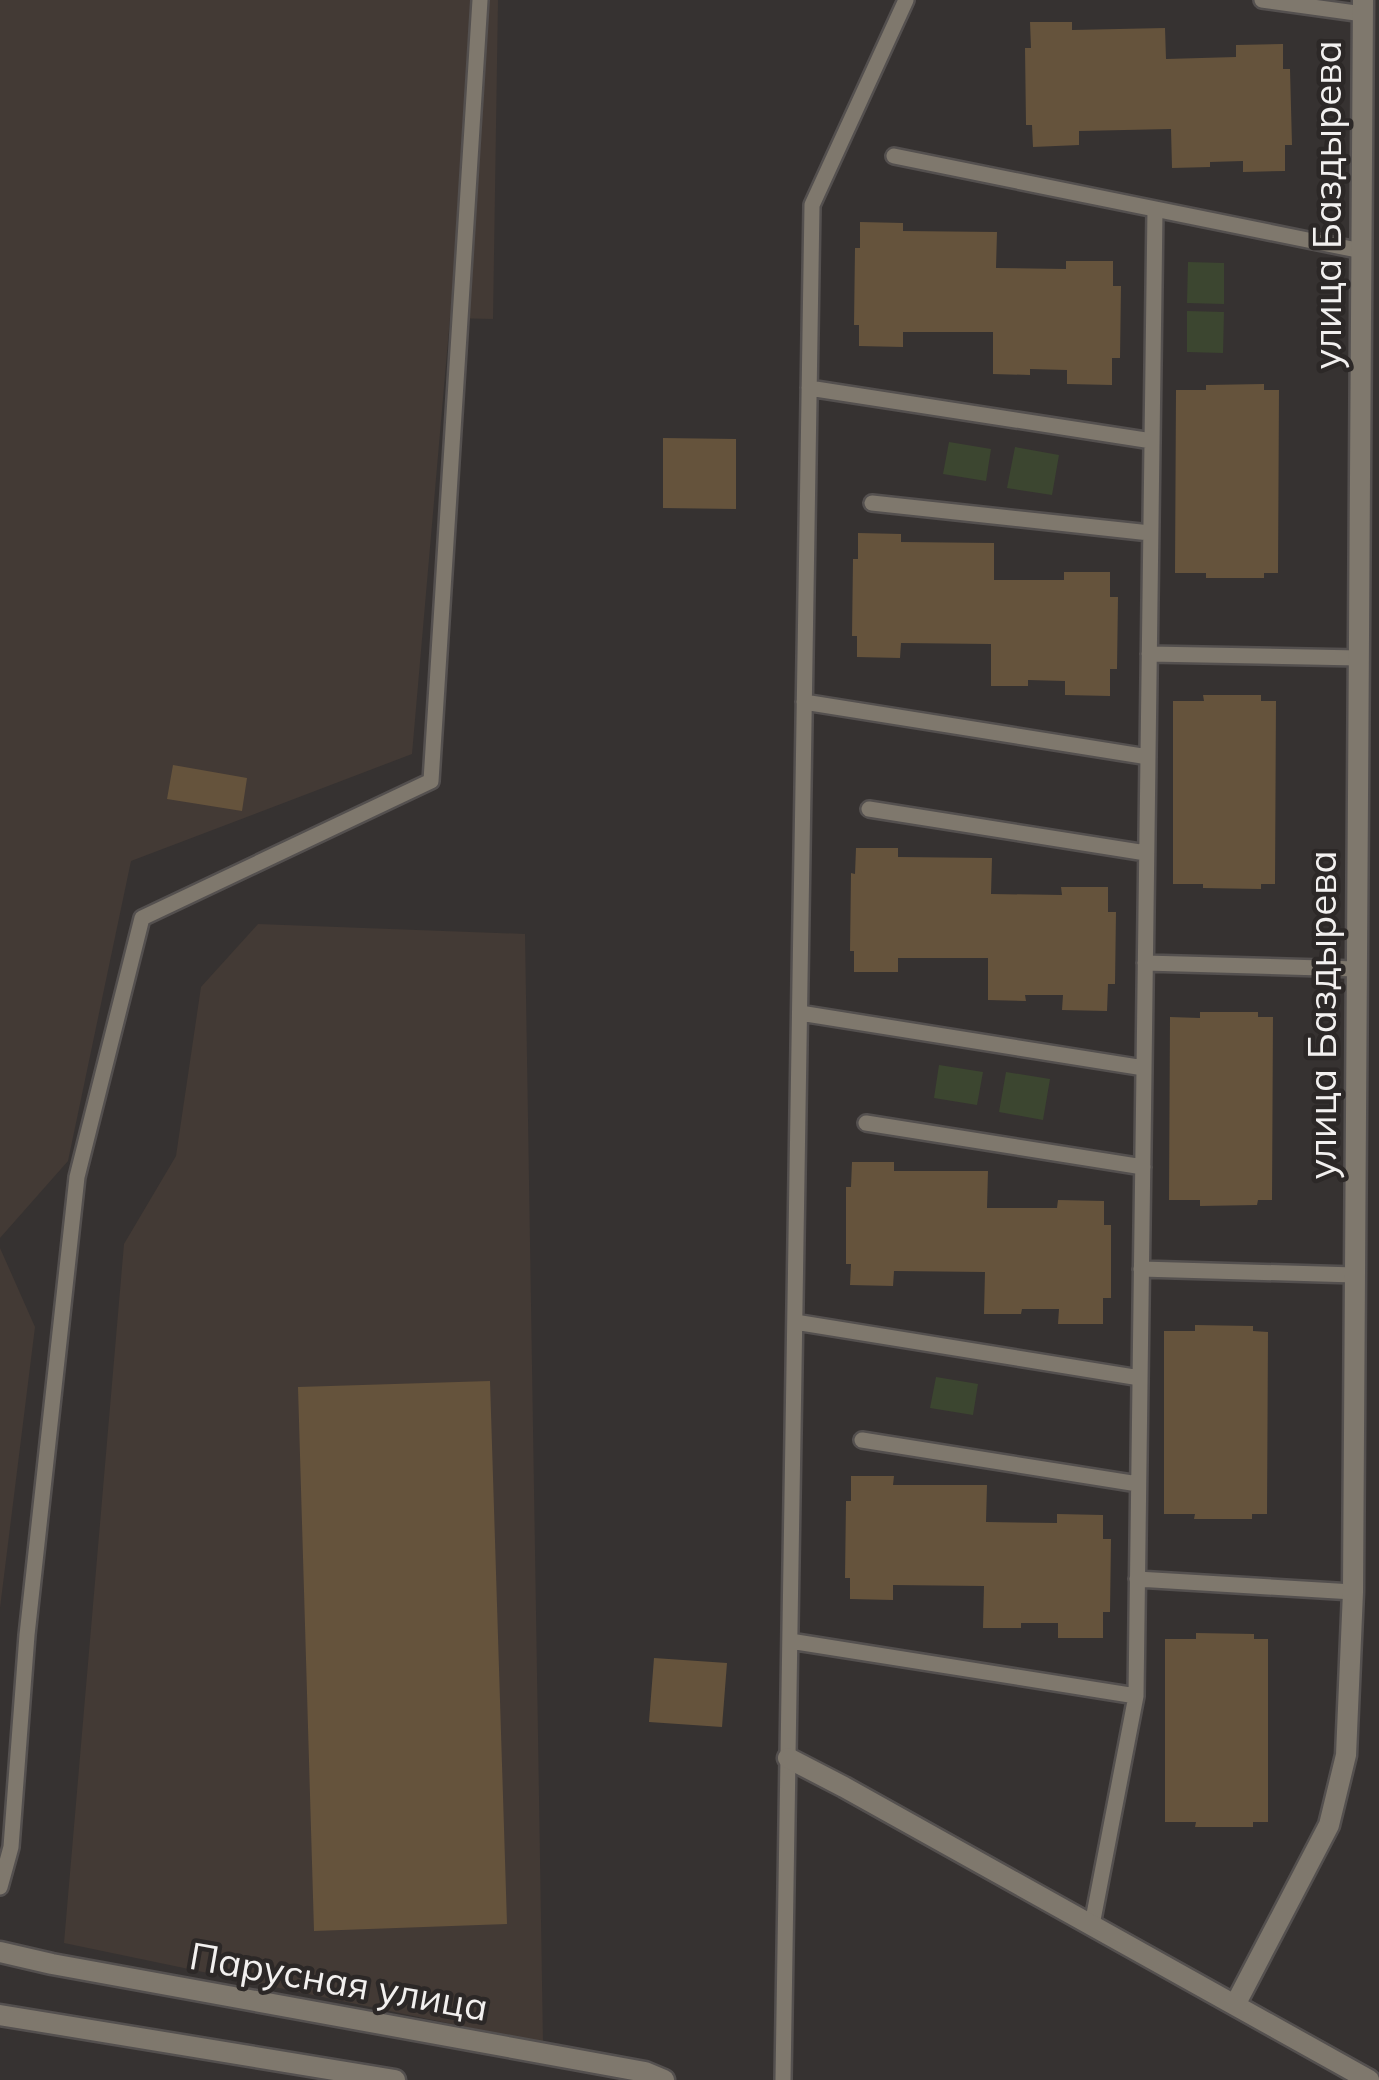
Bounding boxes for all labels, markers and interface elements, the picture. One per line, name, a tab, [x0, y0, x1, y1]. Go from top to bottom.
street label: улица Баздырева	[1303, 40, 1351, 370]
street label: улица Баздырева	[1298, 850, 1346, 1180]
street label: Парусная улица	[186, 1931, 492, 2031]

